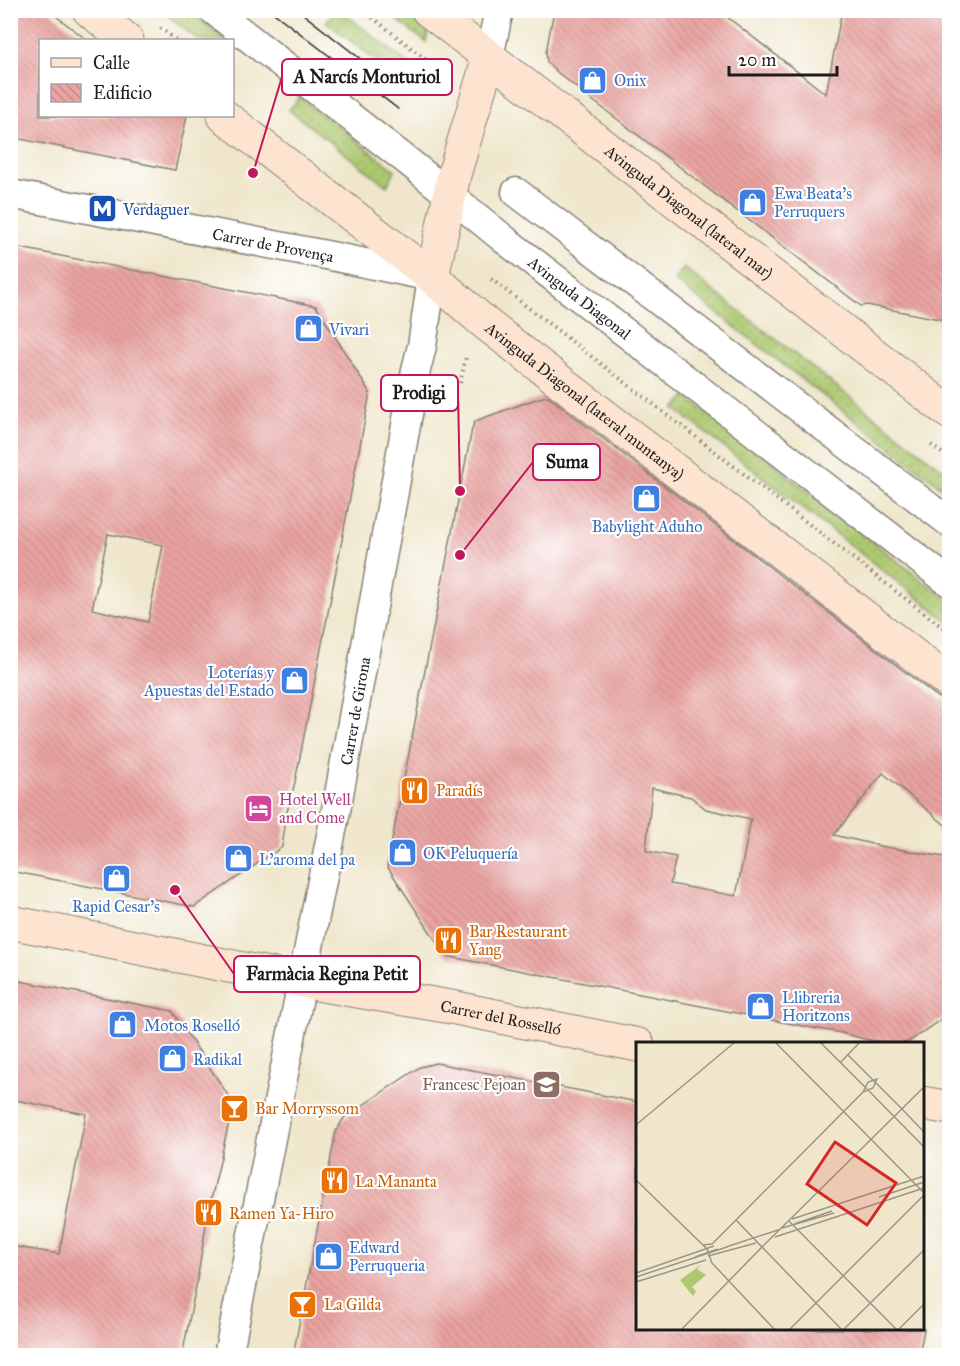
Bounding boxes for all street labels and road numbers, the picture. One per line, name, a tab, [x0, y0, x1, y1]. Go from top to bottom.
street label: Avinguda Diagonal (lateral mar)	[600, 141, 777, 284]
street label: Carrer de Provença	[211, 224, 336, 266]
street label: Avinguda Diagonal	[523, 252, 635, 344]
street label: Avinguda Diagonal (lateral muntanya)	[481, 318, 688, 485]
street label: Carrer de Girona	[337, 655, 374, 767]
street label: Carrer del Rosselló	[439, 996, 563, 1039]

